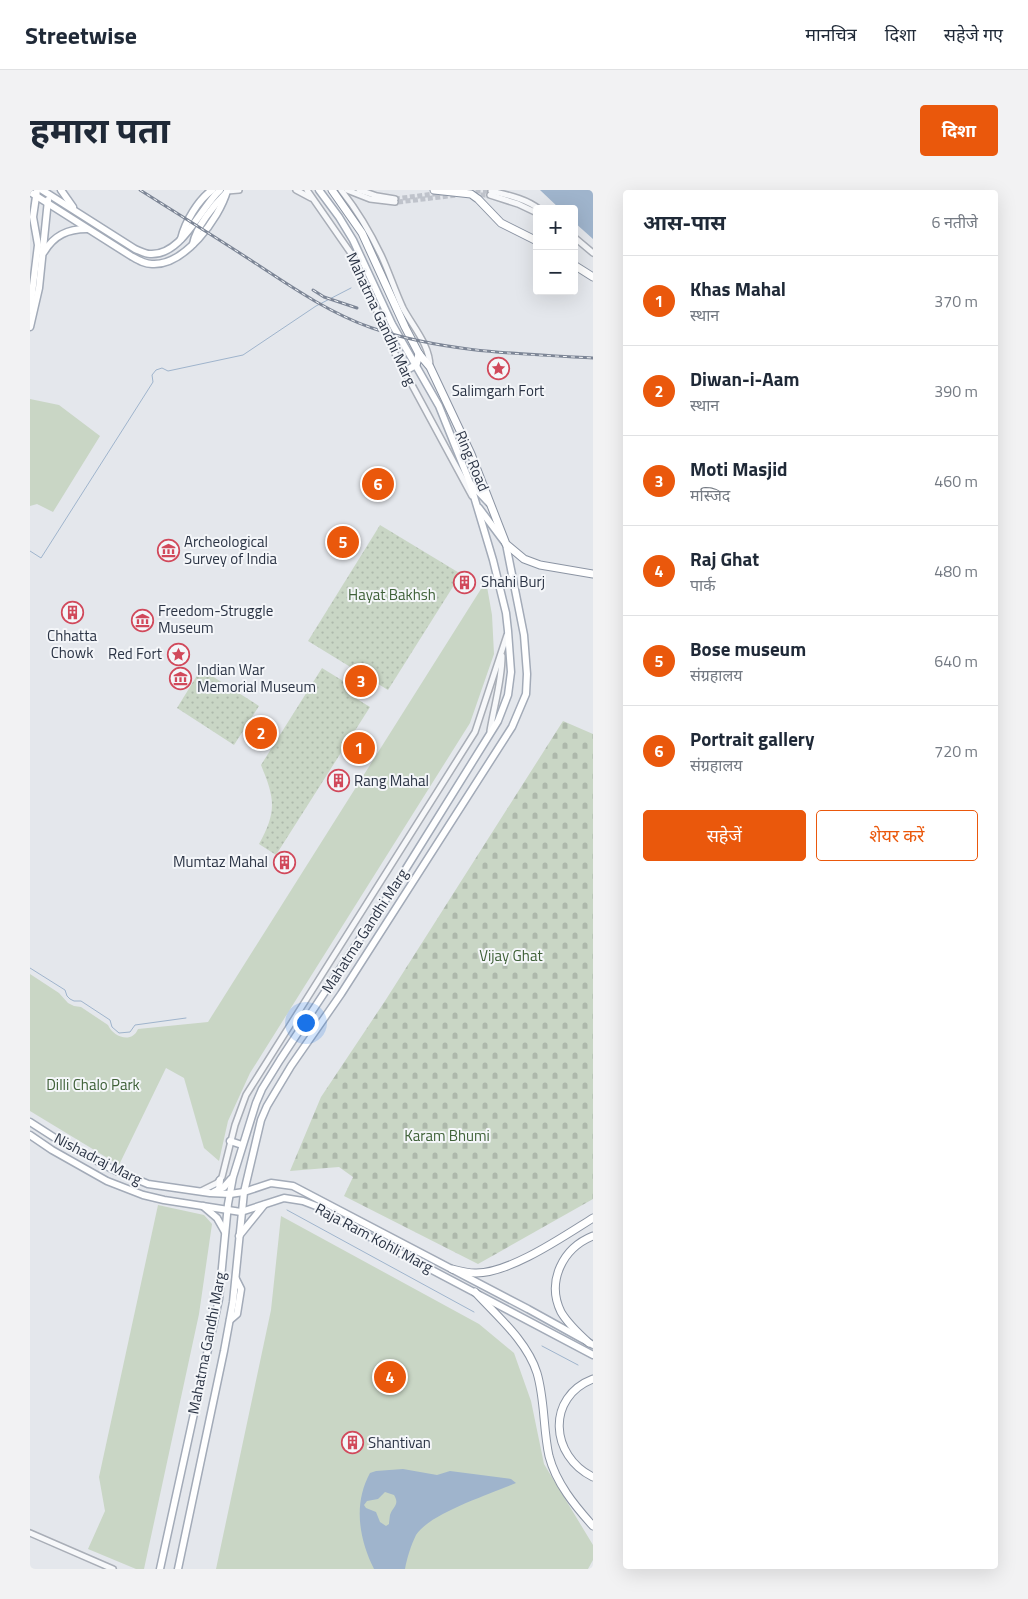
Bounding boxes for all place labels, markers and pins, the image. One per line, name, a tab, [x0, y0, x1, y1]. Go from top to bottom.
place icon: Salimgarh Fort	[486, 356, 510, 380]
place label: Salimgarh Fort	[452, 379, 545, 402]
pin: 6	[362, 465, 394, 503]
pin: 5	[327, 523, 359, 561]
place label: Archeological Survey of India	[184, 530, 278, 570]
museum icon: Archeological Survey of India	[156, 539, 180, 563]
building icon: Shahi Burj	[453, 570, 477, 594]
place label: Shahi Burj	[481, 570, 545, 593]
place label: Freedom-Struggle Museum	[158, 599, 273, 639]
building icon: Chhatta Chowk	[60, 601, 84, 625]
museum icon: Freedom-Struggle Museum	[130, 608, 154, 632]
place label: Chhatta Chowk	[47, 624, 97, 664]
place label: Red Fort	[108, 642, 163, 665]
place icon: Red Fort	[166, 642, 190, 666]
place label: Indian War Memorial Museum	[197, 658, 316, 698]
pin: 3	[345, 662, 377, 700]
museum icon: Indian War Memorial Museum	[169, 667, 193, 691]
pin: 2	[245, 714, 277, 752]
pin: 1	[343, 729, 375, 767]
building icon: Rang Mahal	[326, 769, 350, 793]
place label: Rang Mahal	[354, 769, 429, 792]
place label: Mumtaz Mahal	[173, 850, 268, 873]
building icon: Mumtaz Mahal	[272, 850, 296, 874]
pin: 4	[374, 1358, 406, 1396]
building icon: Shantivan	[340, 1431, 364, 1455]
place label: Shantivan	[368, 1431, 431, 1454]

